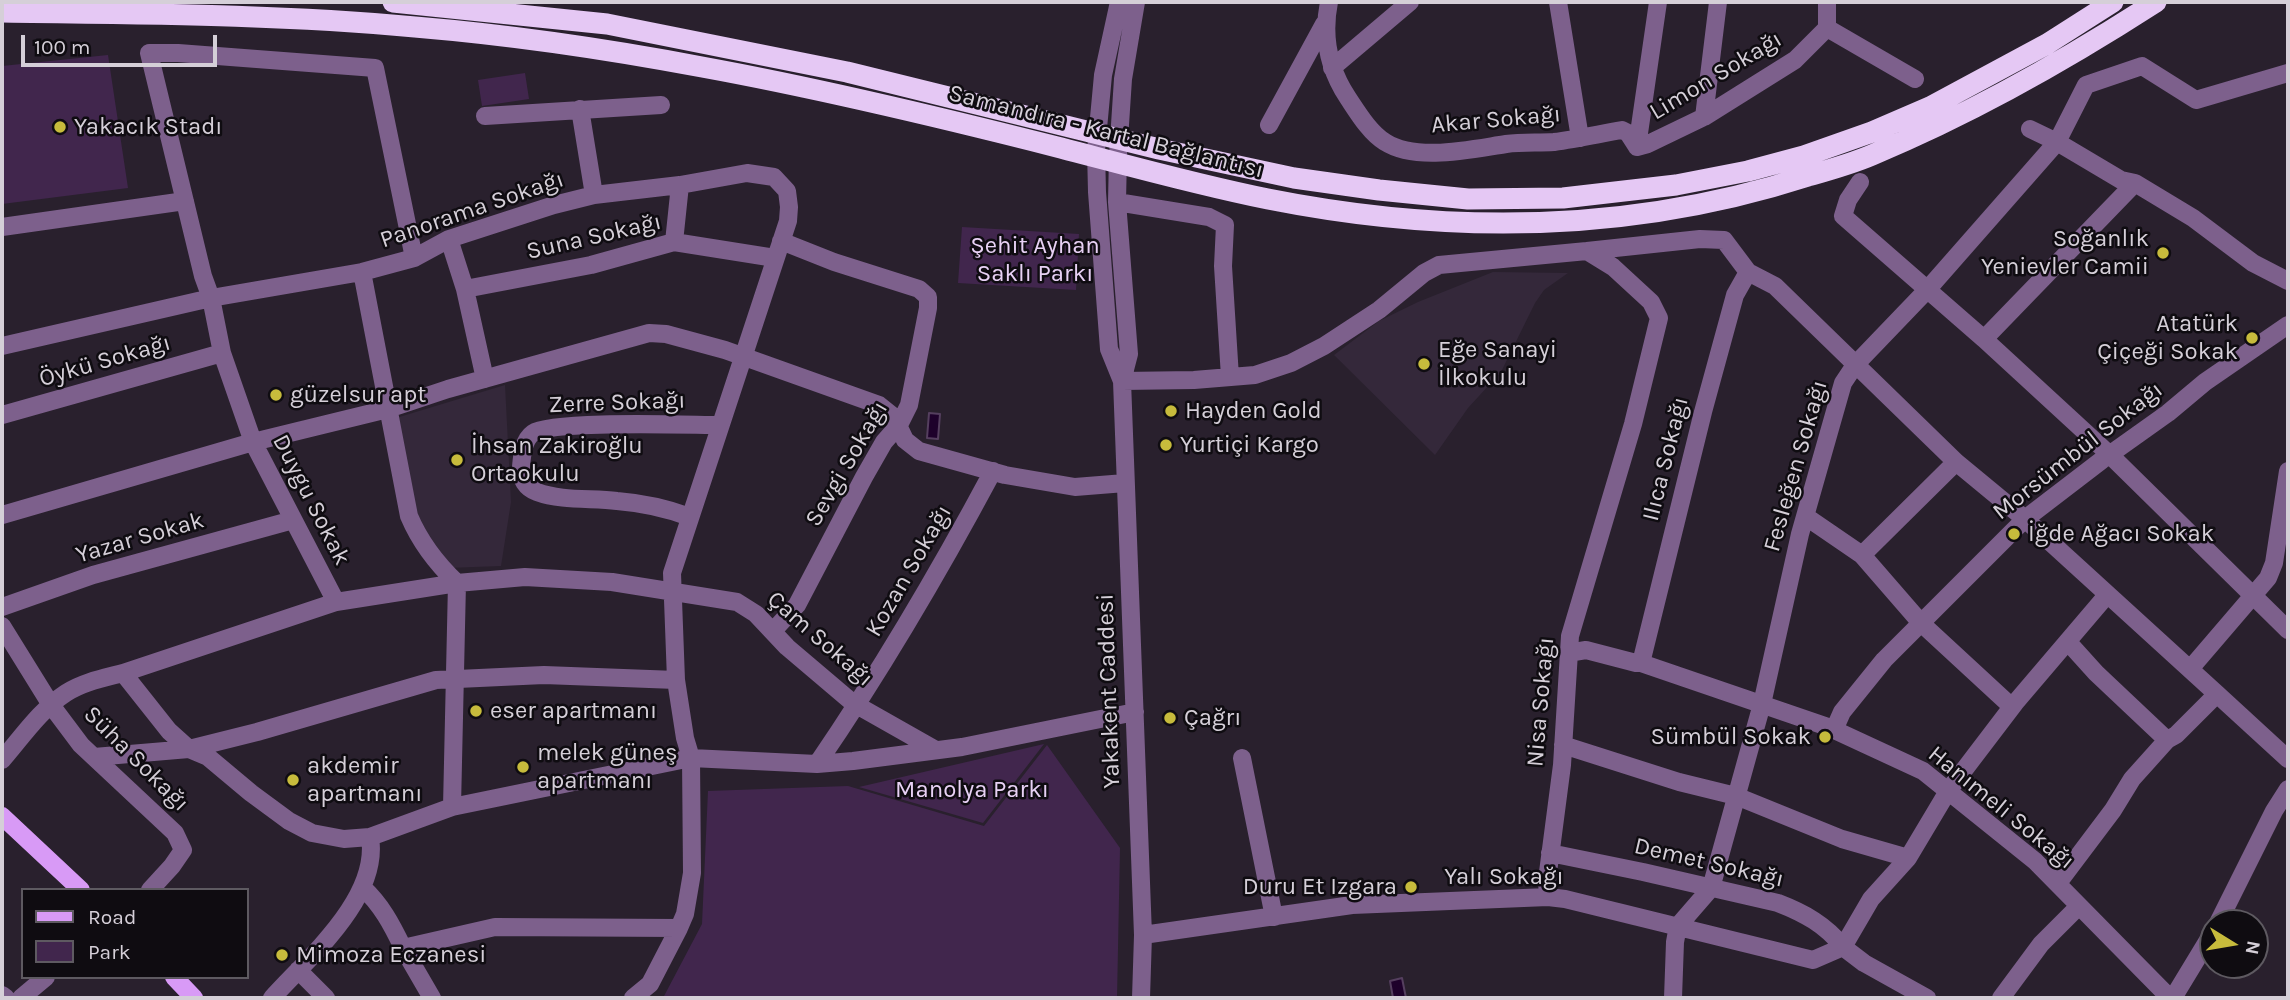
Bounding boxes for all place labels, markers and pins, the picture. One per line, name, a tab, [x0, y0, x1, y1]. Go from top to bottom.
place label: Yakacık Stadı	[74, 113, 223, 141]
marker: Yakacık Stadı	[52, 119, 68, 135]
place label: Soğanlık Yenievler Camii	[1981, 225, 2149, 281]
marker: Soğanlık Yenievler Camii	[2155, 245, 2171, 261]
place label: Atatürk Çiçeği Sokak	[2097, 310, 2238, 366]
marker: Atatürk Çiçeği Sokak	[2244, 330, 2260, 346]
place label: Eğe Sanayi İlkokulu	[1438, 336, 1557, 392]
marker: Eğe Sanayi İlkokulu	[1416, 356, 1432, 372]
place label: güzelsur apt	[290, 381, 426, 409]
marker: güzelsur apt	[268, 387, 284, 403]
place label: Hayden Gold	[1185, 397, 1322, 425]
marker: Hayden Gold	[1163, 403, 1179, 419]
place label: Yurtiçi Kargo	[1180, 431, 1319, 459]
place label: İhsan Zakiroğlu Ortaokulu	[471, 432, 643, 488]
marker: Yurtiçi Kargo	[1158, 437, 1174, 453]
marker: İhsan Zakiroğlu Ortaokulu	[449, 452, 465, 468]
place label: İğde Ağacı Sokak	[2028, 520, 2214, 548]
marker: İğde Ağacı Sokak	[2006, 526, 2022, 542]
place label: eser apartmanı	[490, 697, 657, 725]
marker: eser apartmanı	[468, 703, 484, 719]
place label: Çağrı	[1184, 704, 1241, 732]
marker: Çağrı	[1162, 710, 1178, 726]
place label: Sümbül Sokak	[1650, 723, 1811, 751]
marker: Sümbül Sokak	[1817, 729, 1833, 745]
place label: melek güneş apartmanı	[537, 739, 678, 795]
place label: akdemir apartmanı	[307, 752, 422, 808]
marker: melek güneş apartmanı	[515, 759, 531, 775]
marker: akdemir apartmanı	[285, 772, 301, 788]
place label: Duru Et Izgara	[1243, 873, 1397, 901]
marker: Duru Et Izgara	[1403, 879, 1419, 895]
place label: Mimoza Eczanesi	[296, 941, 486, 969]
marker: Mimoza Eczanesi	[274, 947, 290, 963]

